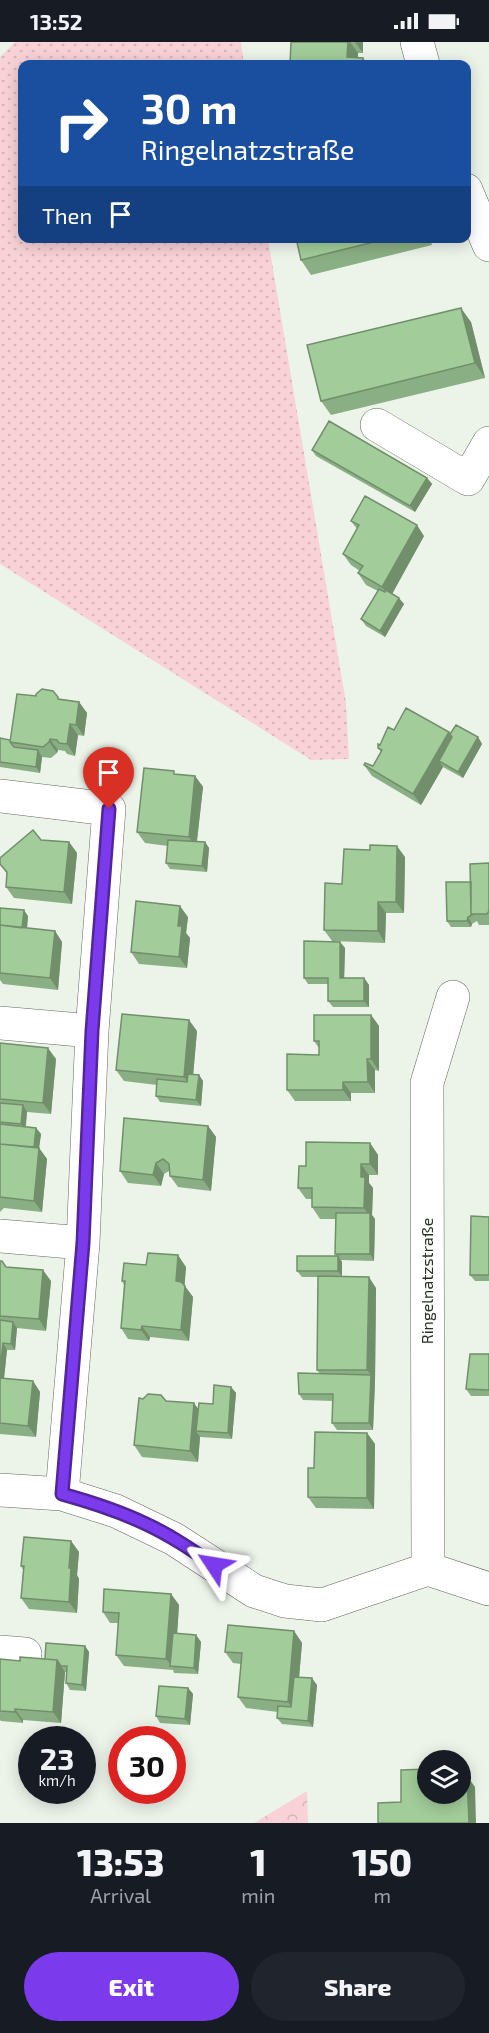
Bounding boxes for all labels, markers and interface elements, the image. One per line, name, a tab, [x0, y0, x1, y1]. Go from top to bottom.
text: 13:52	[30, 8, 83, 34]
text: 30 m	[141, 82, 237, 132]
icon: right	[42, 84, 120, 162]
text: Ringelnatzstraße	[141, 133, 355, 165]
icon: arrive	[104, 198, 137, 231]
text: Then	[42, 202, 92, 228]
pin	[83, 747, 134, 809]
icon: arrive	[92, 756, 125, 789]
street label: Ringelnatzstraße	[417, 1218, 436, 1344]
position arrow	[182, 1533, 246, 1597]
speed limit sign: 30	[108, 1726, 186, 1804]
text: 23	[40, 1740, 74, 1776]
map controls	[417, 1750, 471, 1804]
button: layers	[417, 1750, 471, 1804]
text: km/h	[38, 1771, 76, 1789]
text: 13:53	[77, 1840, 164, 1883]
text: 1	[250, 1840, 266, 1883]
text: 150	[352, 1840, 412, 1883]
text: Arrival	[90, 1883, 151, 1907]
text: min	[241, 1883, 275, 1907]
text: m	[373, 1883, 391, 1907]
button: Exit	[24, 1952, 239, 2021]
button: Share	[251, 1952, 465, 2021]

